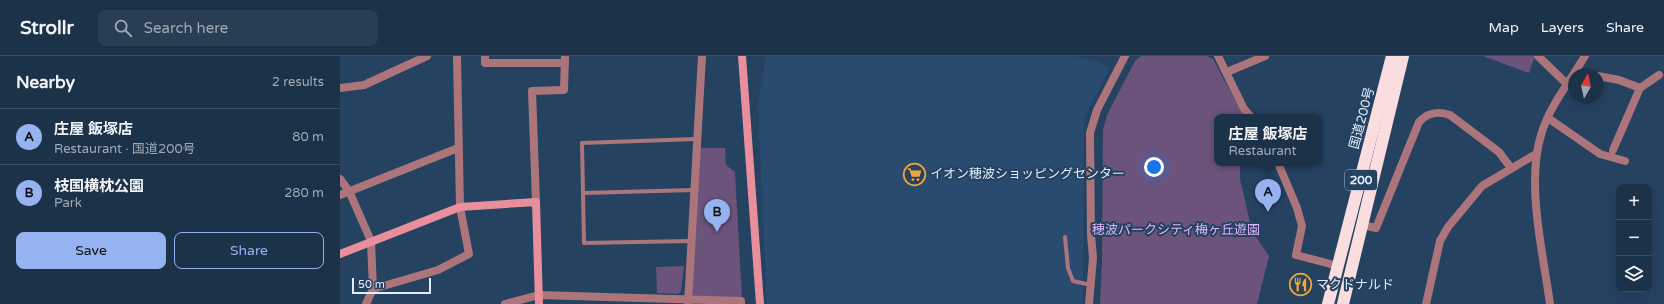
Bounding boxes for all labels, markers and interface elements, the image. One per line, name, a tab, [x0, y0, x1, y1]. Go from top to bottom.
search box	[98, 10, 378, 46]
text: Strollr	[20, 17, 74, 39]
icon: search	[112, 17, 134, 39]
text: Search here	[144, 19, 228, 37]
text: Map	[1489, 19, 1519, 36]
text: Layers	[1541, 19, 1584, 36]
text: Share	[1606, 19, 1644, 36]
north arrow	[1568, 68, 1604, 104]
text: Nearby	[16, 72, 75, 93]
text: 2 results	[272, 74, 324, 90]
street label: 国道200号	[1346, 85, 1378, 151]
popup	[1214, 114, 1322, 166]
text: 庄屋 飯塚店	[54, 120, 133, 138]
text: 庄屋 飯塚店	[1229, 125, 1307, 143]
text: A	[24, 129, 34, 145]
text: 80 m	[292, 129, 324, 145]
text: Restaurant · 国道200号	[54, 141, 196, 157]
text: Restaurant	[1229, 143, 1297, 159]
your location	[1144, 157, 1164, 177]
supermarket icon: イオン穂波ショッピングセンター	[902, 161, 928, 187]
place label: イオン穂波ショッピングセンター	[930, 166, 1125, 182]
road number: 200	[1345, 170, 1377, 190]
text: 枝国横枕公園	[54, 177, 144, 195]
pin: A	[1255, 179, 1281, 212]
map controls	[1616, 184, 1652, 292]
button: +	[1616, 184, 1652, 220]
text: B	[24, 185, 34, 201]
text: 280 m	[284, 185, 324, 201]
text: Park	[54, 195, 82, 211]
pin: B	[704, 199, 730, 232]
button: −	[1616, 220, 1652, 256]
park label: 穂波パークシティ梅ヶ丘遊園	[1092, 222, 1260, 238]
button: Save	[16, 232, 166, 269]
button: Share	[174, 232, 324, 269]
button: layers	[1616, 256, 1652, 292]
restaurant icon: マクドナルド	[1288, 272, 1314, 298]
scale bar	[352, 276, 431, 295]
place label: マクドナルド	[1316, 277, 1394, 293]
text: 50 m	[358, 278, 385, 291]

